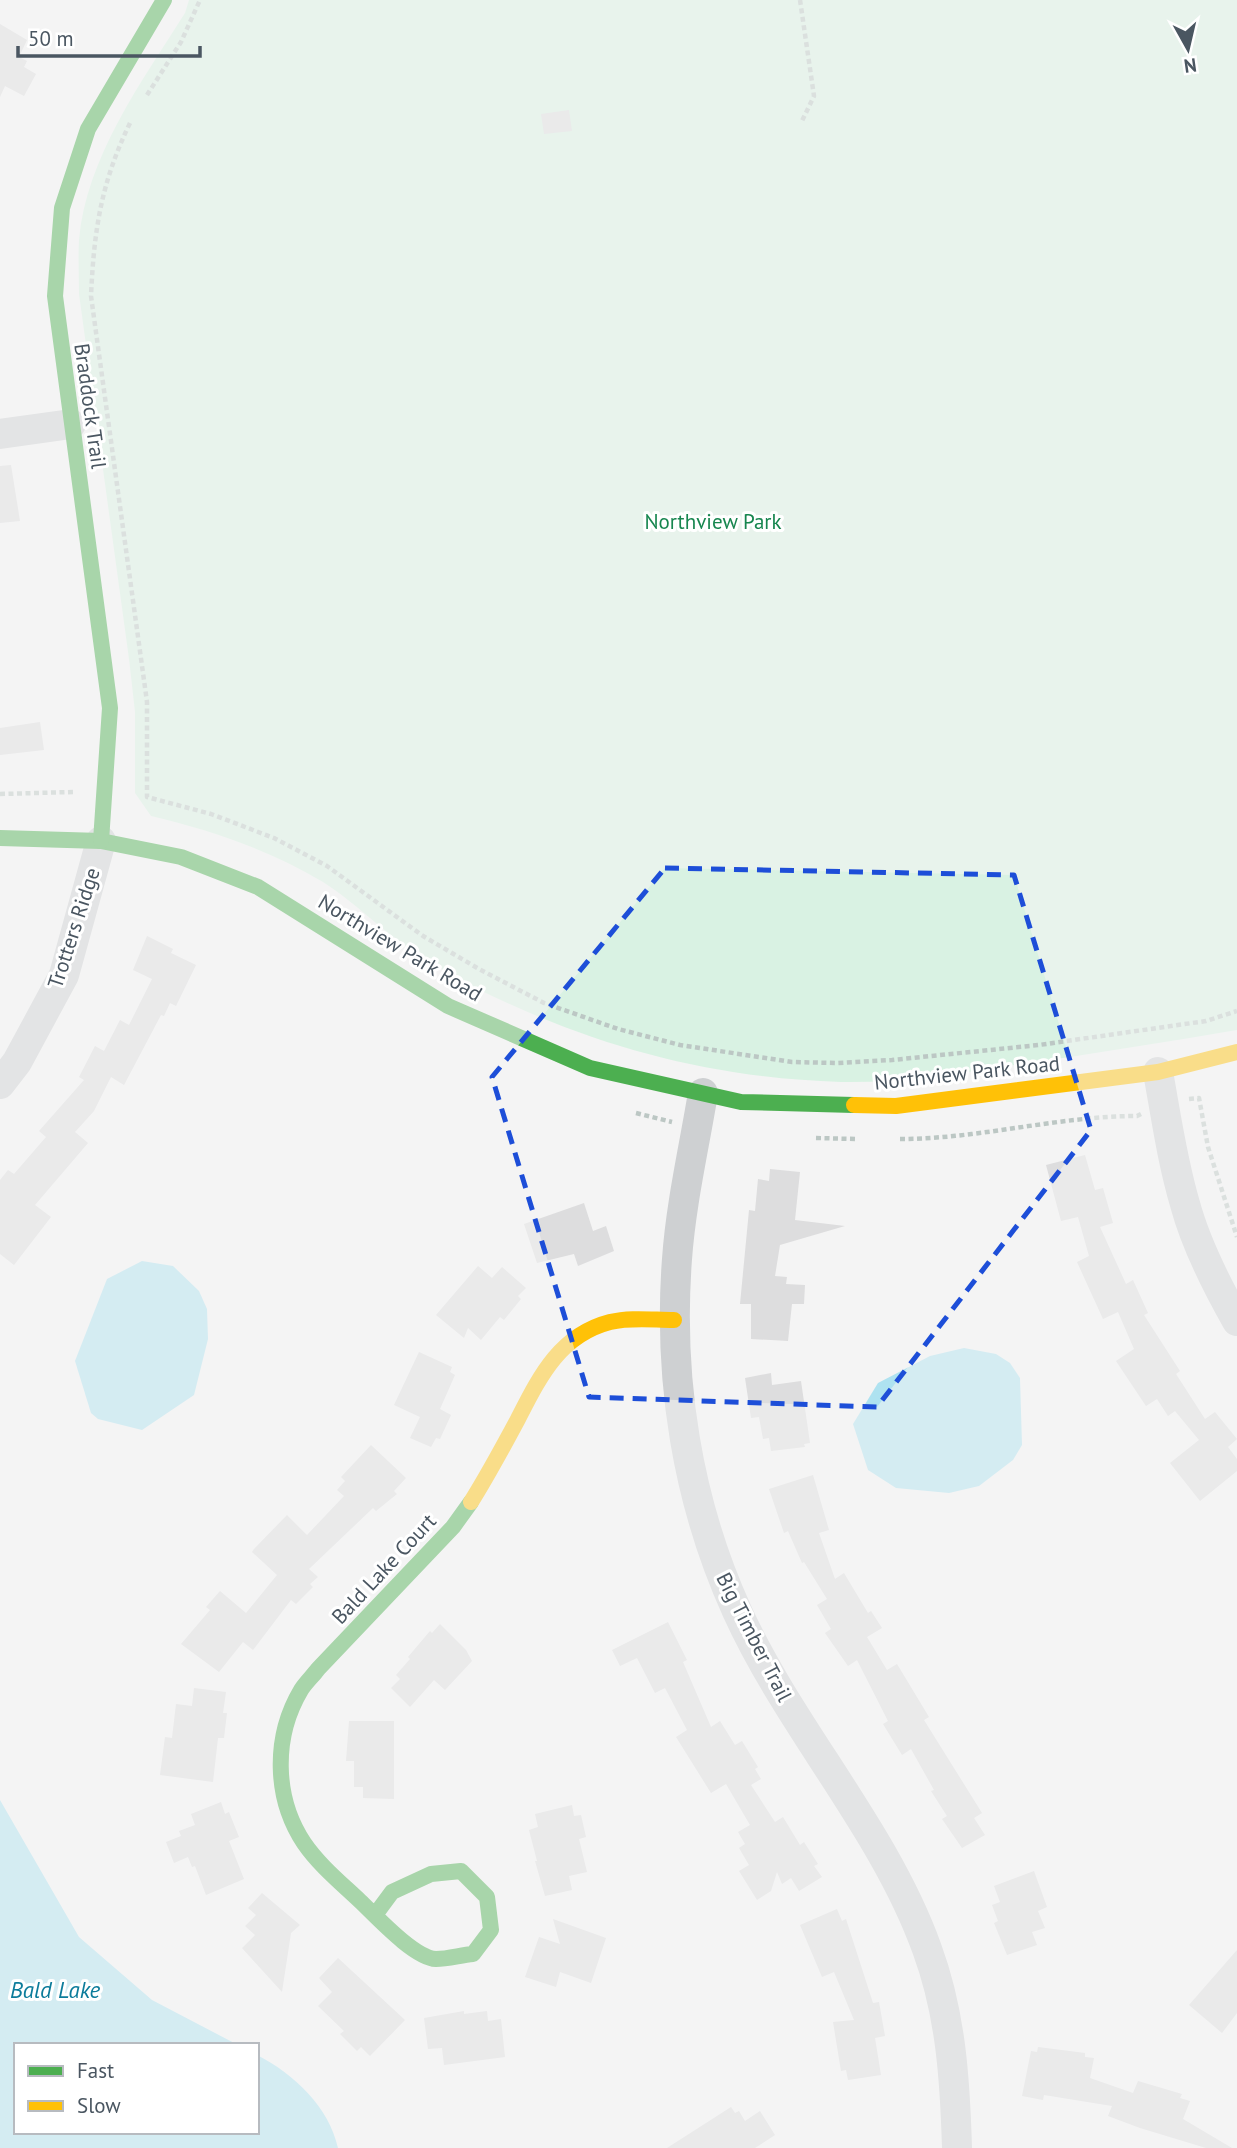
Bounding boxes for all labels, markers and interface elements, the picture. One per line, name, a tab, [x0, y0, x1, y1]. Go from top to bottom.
scale bar	[18, 14, 200, 58]
north arrow	[1153, 14, 1223, 84]
text: 50 m	[28, 25, 74, 52]
text: N	[1183, 53, 1198, 79]
street label: Braddock Trail	[68, 342, 113, 470]
park label: Northview Park	[644, 508, 782, 535]
street label: Trotters Ridge	[41, 864, 106, 992]
street label: Northview Park Road	[313, 888, 487, 1007]
street label: Northview Park Road	[873, 1049, 1061, 1096]
street label: Bald Lake Court	[326, 1508, 442, 1630]
street label: Big Timber Trail	[710, 1568, 799, 1706]
water label: Bald Lake	[10, 1975, 100, 2004]
legend	[14, 2043, 259, 2134]
text: Fast	[77, 2057, 114, 2084]
text: Slow	[77, 2092, 121, 2119]

